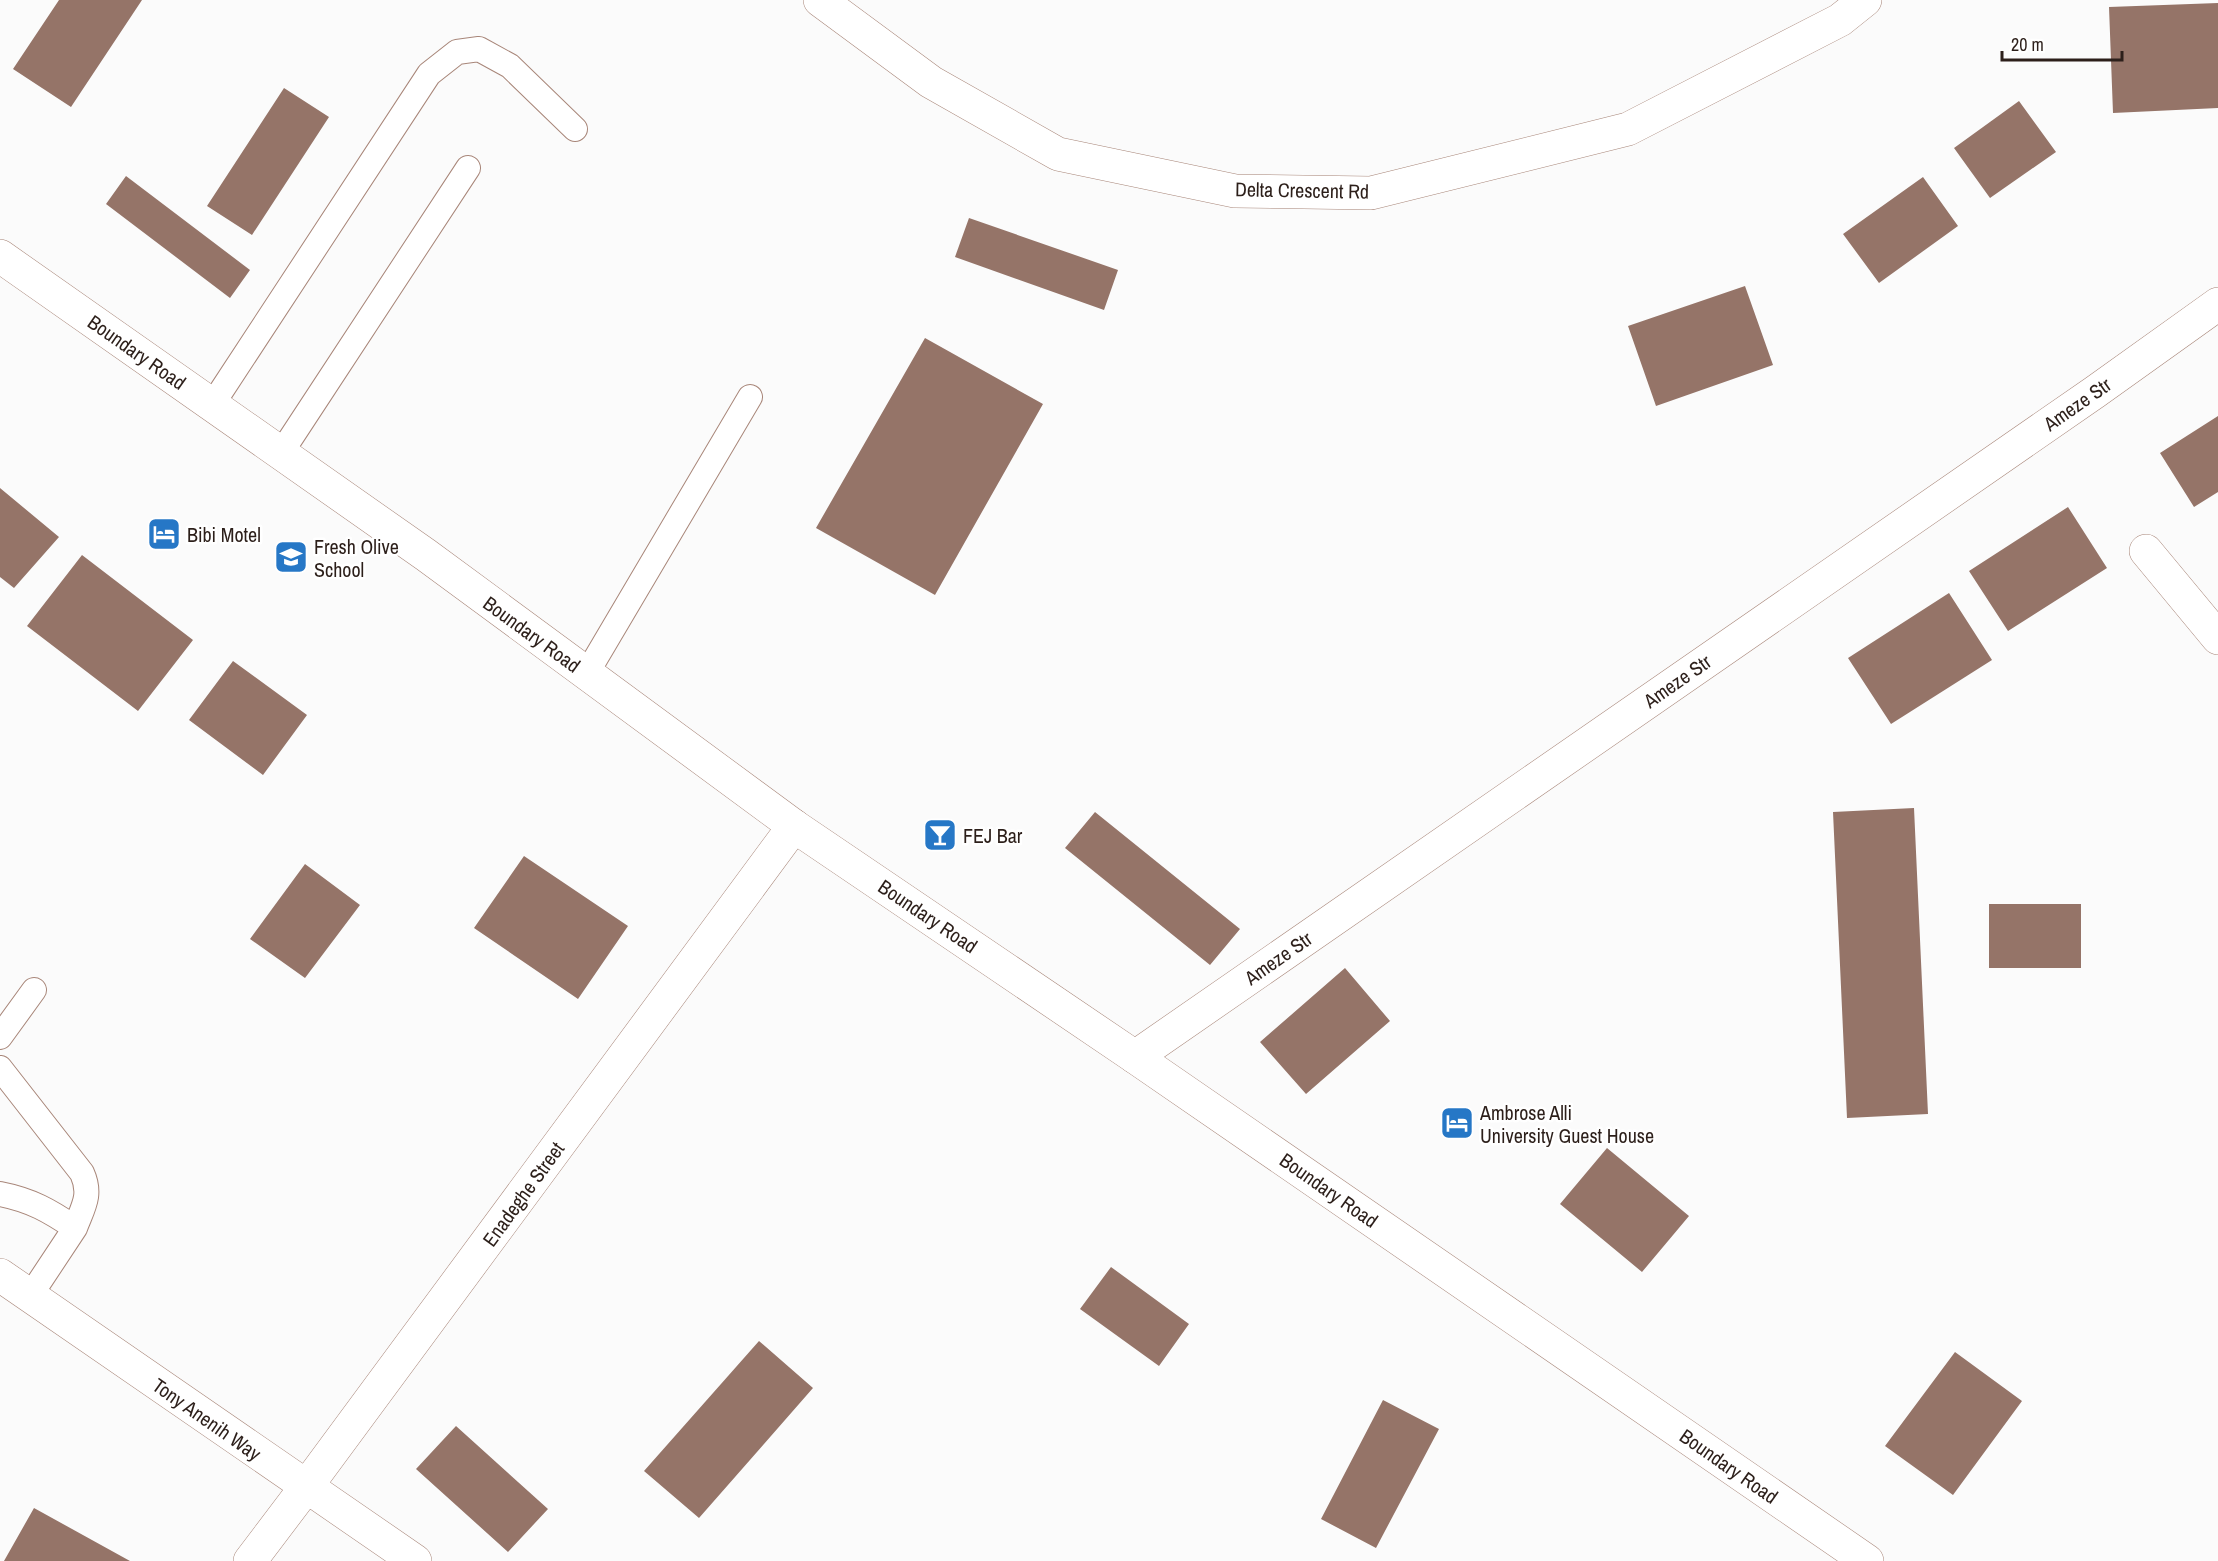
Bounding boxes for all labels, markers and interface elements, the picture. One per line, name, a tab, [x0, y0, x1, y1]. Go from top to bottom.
scale bar	[2002, 24, 2122, 62]
text: 20 m	[2011, 32, 2044, 57]
street label: Delta Crescent Rd	[1235, 175, 1369, 205]
street label: Boundary Road	[83, 308, 191, 396]
street label: Ameze Str	[2037, 371, 2117, 438]
hotel icon: Bibi Motel	[146, 516, 182, 552]
place label: Bibi Motel	[187, 521, 261, 548]
place label: Fresh Olive School	[314, 533, 399, 583]
school or university icon: Fresh Olive School	[273, 539, 309, 575]
street label: Boundary Road	[478, 590, 586, 678]
street label: Ameze Str	[1637, 648, 1717, 715]
bar icon: FEJ Bar	[922, 817, 958, 853]
place label: FEJ Bar	[963, 822, 1023, 849]
street label: Boundary Road	[873, 873, 983, 959]
street label: Ameze Str	[1238, 925, 1318, 992]
place label: Ambrose Alli University Guest House	[1479, 1099, 1654, 1149]
hotel icon: Ambrose Alli University Guest House	[1439, 1105, 1475, 1141]
street label: Enadeghe Street	[476, 1136, 570, 1252]
street label: Boundary Road	[1275, 1146, 1383, 1234]
street label: Tony Anenih Way	[147, 1372, 267, 1467]
street label: Boundary Road	[1675, 1422, 1783, 1510]

